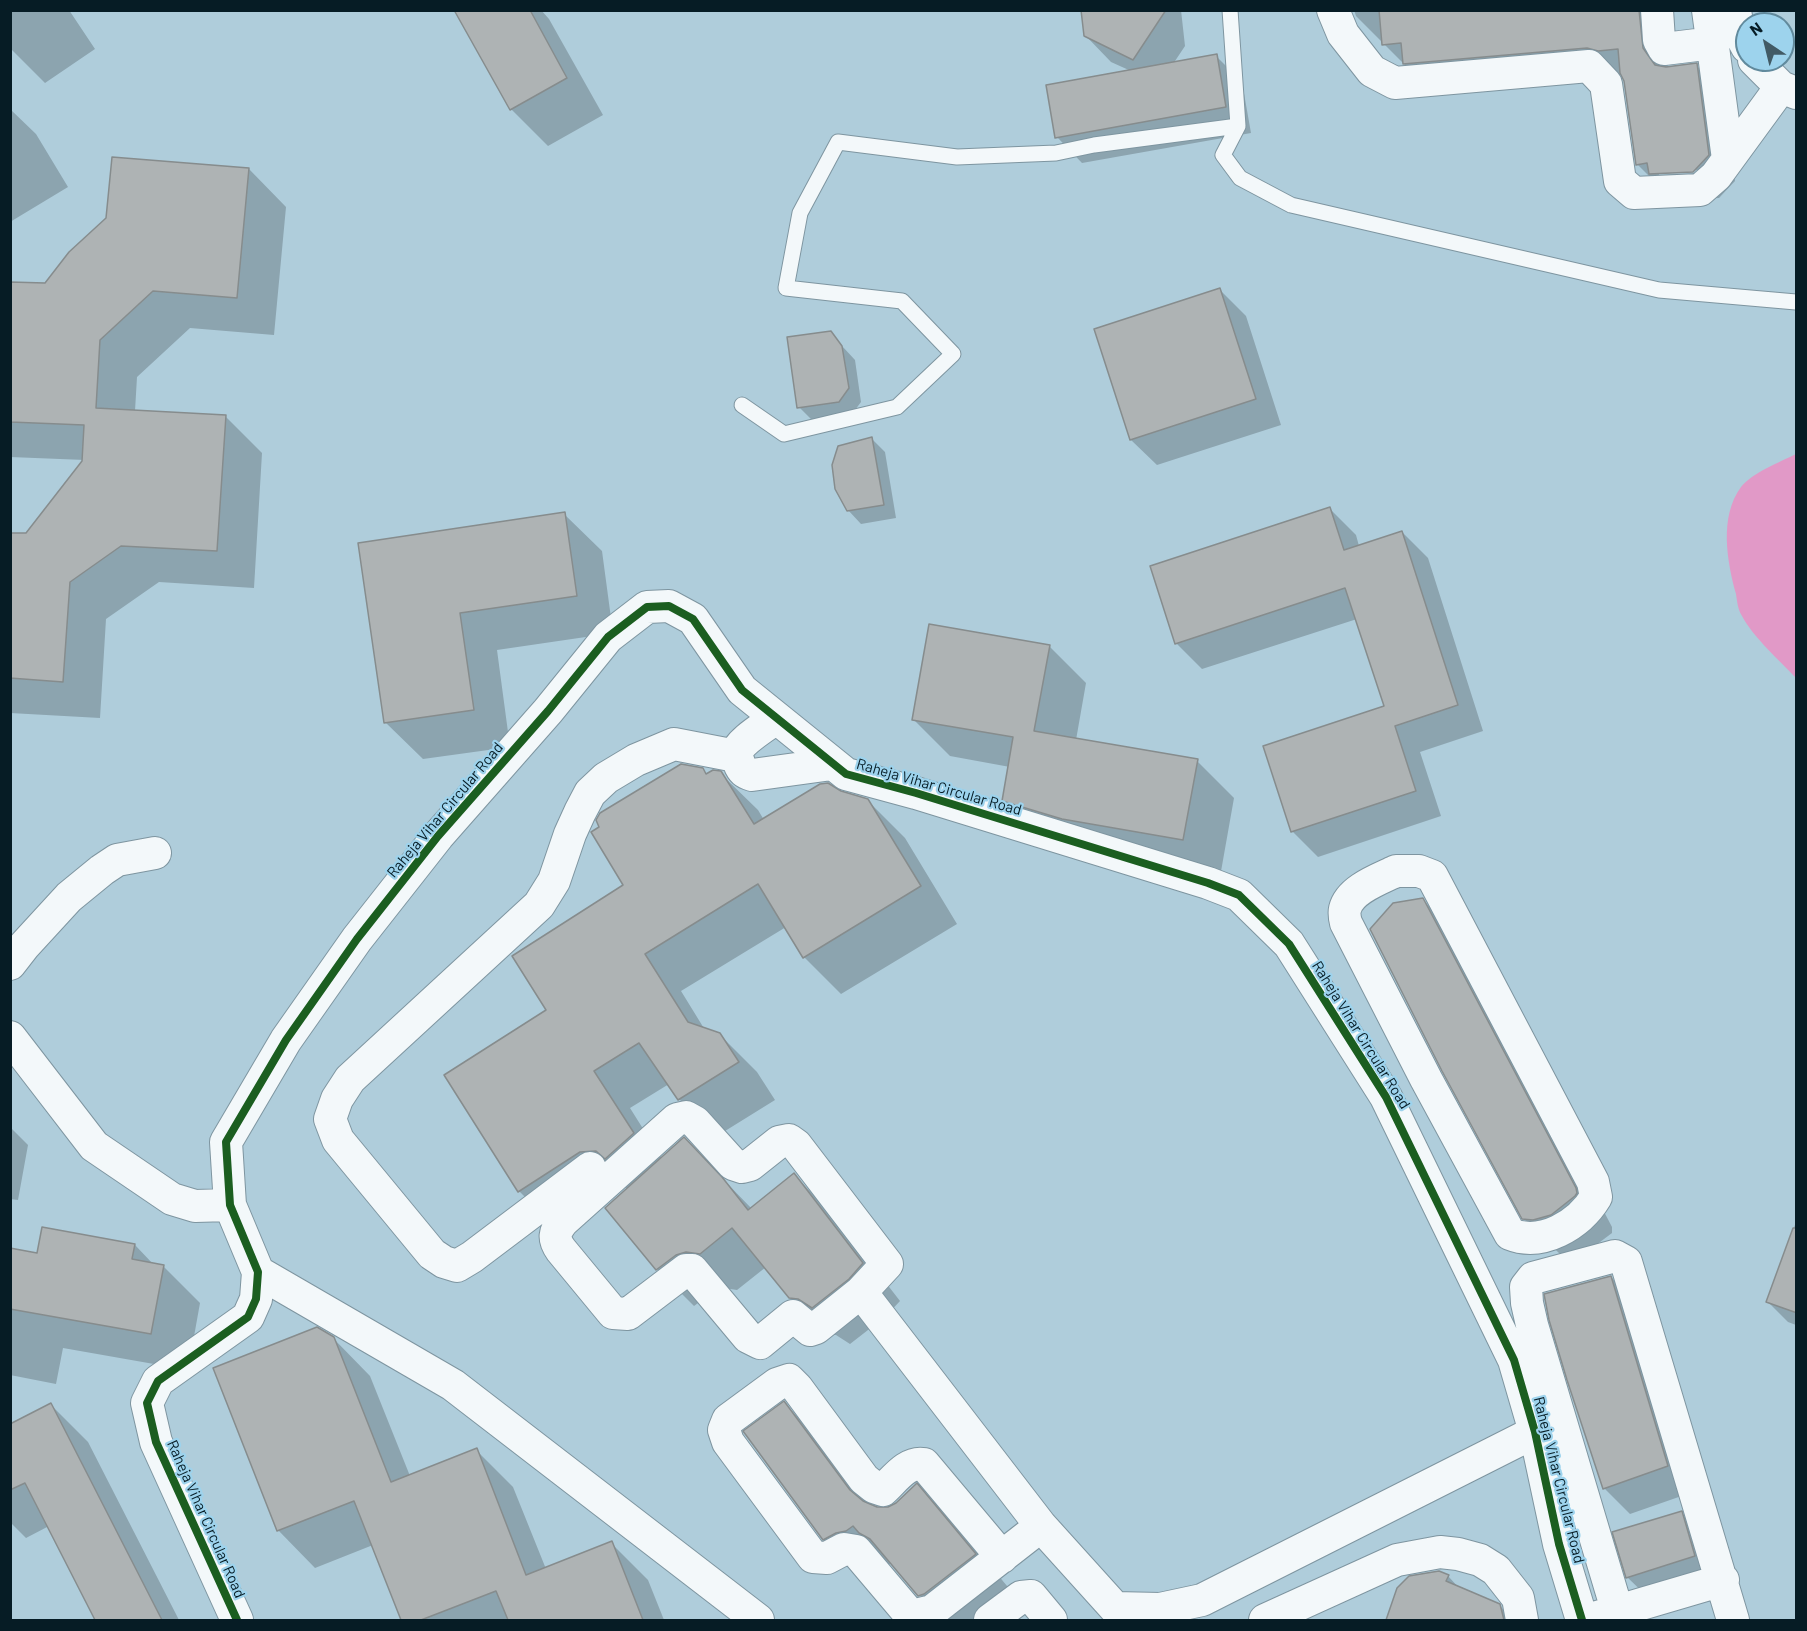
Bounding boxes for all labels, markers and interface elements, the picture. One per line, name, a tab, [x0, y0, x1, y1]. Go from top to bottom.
north arrow	[1735, 12, 1795, 72]
text: N	[1746, 18, 1765, 39]
street label: Raheja Vihar Circular Road	[383, 739, 507, 881]
street label: Raheja Vihar Circular Road	[854, 755, 1024, 819]
street label: Raheja Vihar Circular Road	[1308, 958, 1414, 1112]
street label: Raheja Vihar Circular Road	[1530, 1395, 1588, 1565]
street label: Raheja Vihar Circular Road	[163, 1437, 249, 1601]

